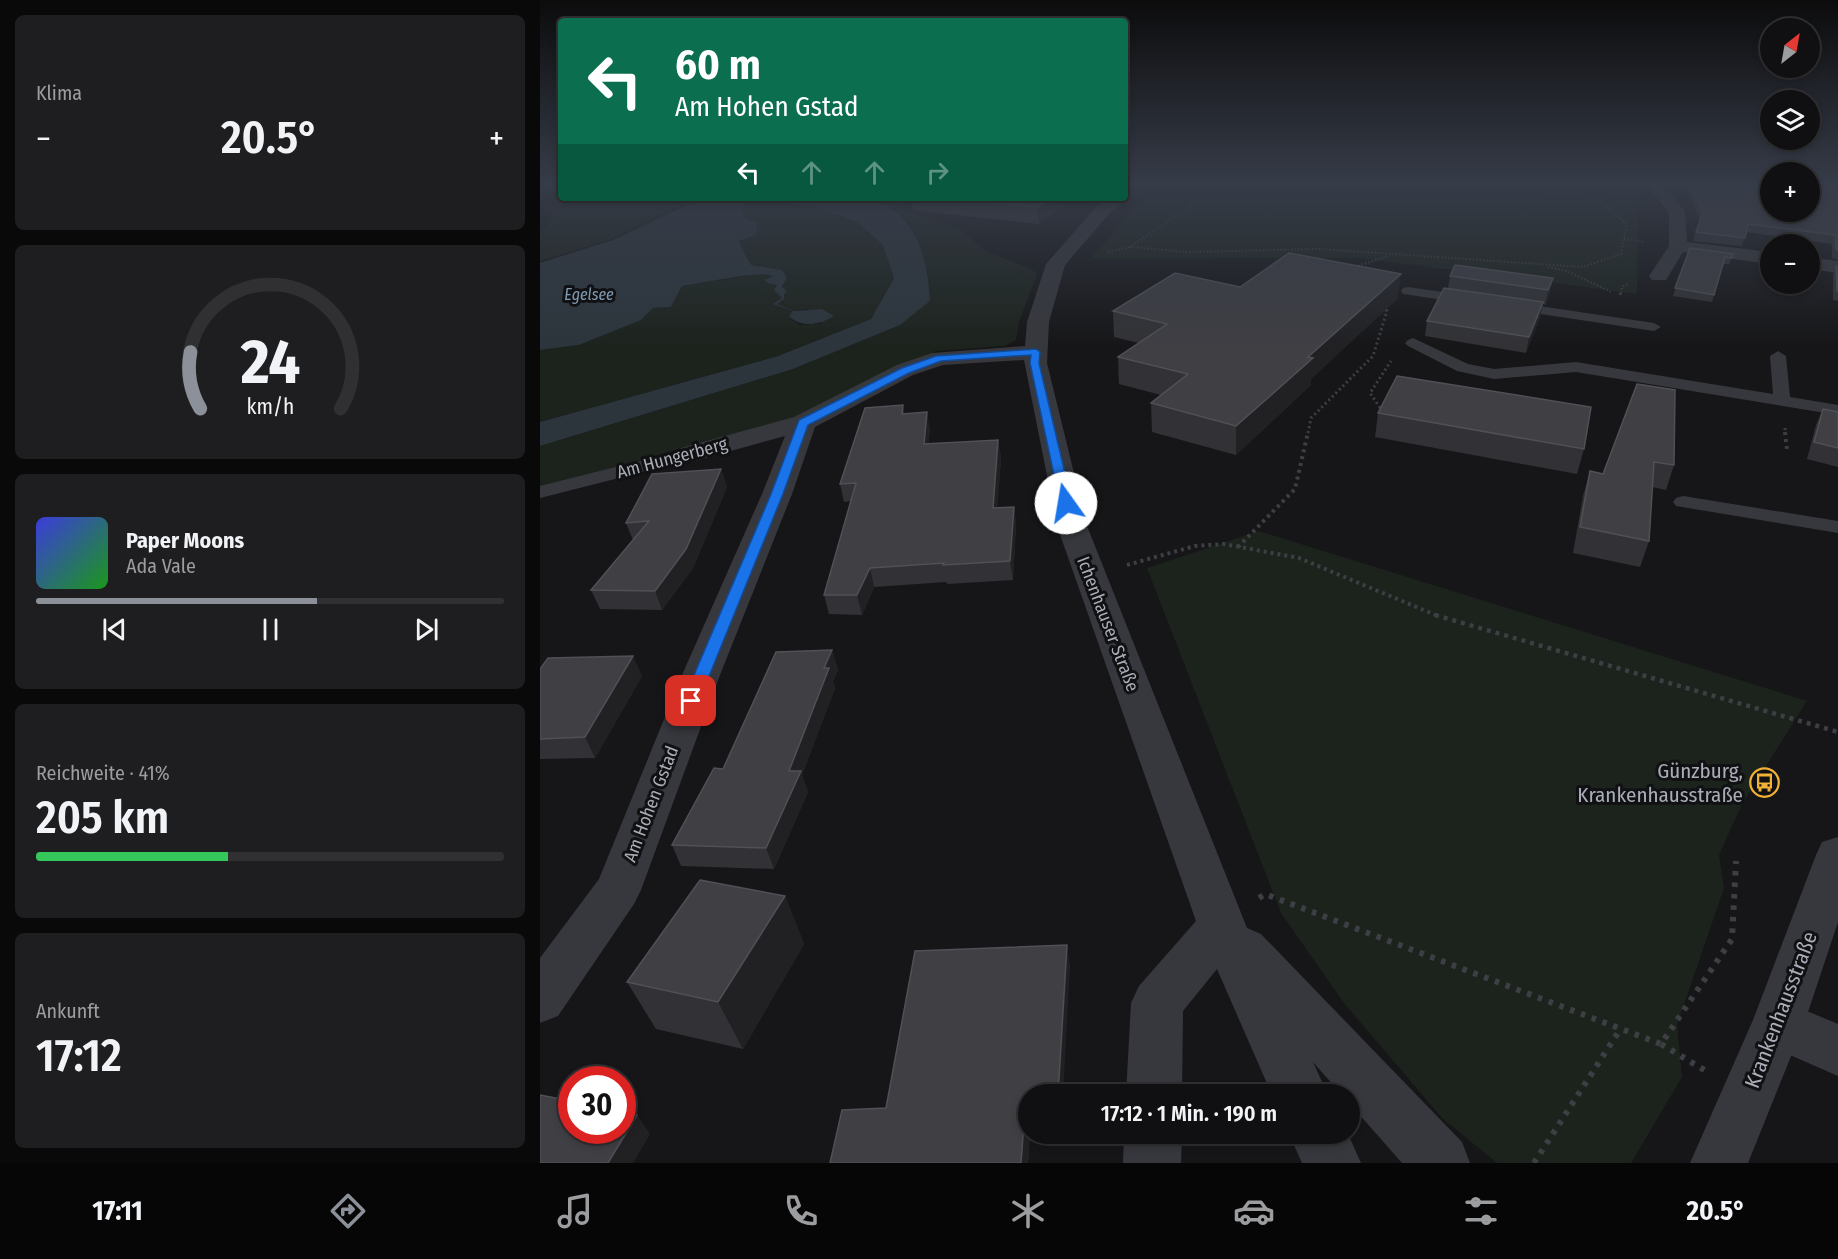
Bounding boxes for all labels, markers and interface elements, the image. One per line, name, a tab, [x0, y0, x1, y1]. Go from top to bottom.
north arrow	[1760, 18, 1820, 78]
map controls	[1760, 18, 1820, 294]
text: 60 m	[675, 40, 761, 90]
icon: left	[576, 42, 654, 120]
text: Klima	[36, 81, 82, 105]
button: layers	[1760, 90, 1820, 150]
text: Am Hohen Gstad	[675, 91, 858, 123]
text: 20.5°	[221, 111, 319, 165]
text: −	[36, 119, 51, 159]
text: +	[489, 119, 504, 159]
icon: left	[732, 156, 765, 189]
icon: ahead	[795, 156, 828, 189]
icon: ahead	[858, 156, 891, 189]
icon: right	[921, 156, 954, 189]
button: +	[1760, 162, 1820, 222]
button: −	[1760, 234, 1820, 294]
water label: Egelsee	[564, 285, 614, 304]
text: 24	[239, 325, 300, 400]
text: km/h	[246, 394, 294, 420]
street label: Am Hungerberg	[614, 433, 730, 483]
position arrow	[1034, 471, 1098, 535]
text: Paper Moons	[126, 527, 244, 554]
street label: Ichenhauser Straße	[1072, 553, 1144, 695]
text: Ada Vale	[126, 554, 196, 578]
icon: previous	[98, 613, 131, 646]
icon: pause	[254, 613, 287, 646]
icon: next	[410, 613, 443, 646]
pin	[665, 675, 716, 726]
icon: arrive	[674, 684, 707, 717]
street label: Am Hohen Gstad	[619, 743, 683, 865]
place label: Günzburg, Krankenhausstraße	[1577, 758, 1743, 808]
text: Reichweite · 41%	[36, 761, 170, 785]
bus stop icon: Günzburg, Krankenhausstraße	[1748, 767, 1780, 799]
text: 205 km	[36, 791, 169, 845]
street label: Krankenhausstraße	[1739, 928, 1823, 1092]
text: Ankunft	[36, 999, 100, 1023]
text: 17:12	[36, 1029, 122, 1083]
speed limit sign: 30	[558, 1066, 636, 1144]
text: 17:12 · 1 Min. · 190 m	[1101, 1100, 1277, 1127]
icon: directions	[327, 1190, 369, 1232]
icon: music	[554, 1190, 596, 1232]
icon: phone	[780, 1190, 822, 1232]
icon: climate	[1007, 1190, 1049, 1232]
icon: car	[1233, 1190, 1275, 1232]
icon: filters	[1460, 1190, 1502, 1232]
text: 17:11	[92, 1195, 143, 1227]
text: 20.5°	[1686, 1195, 1746, 1227]

